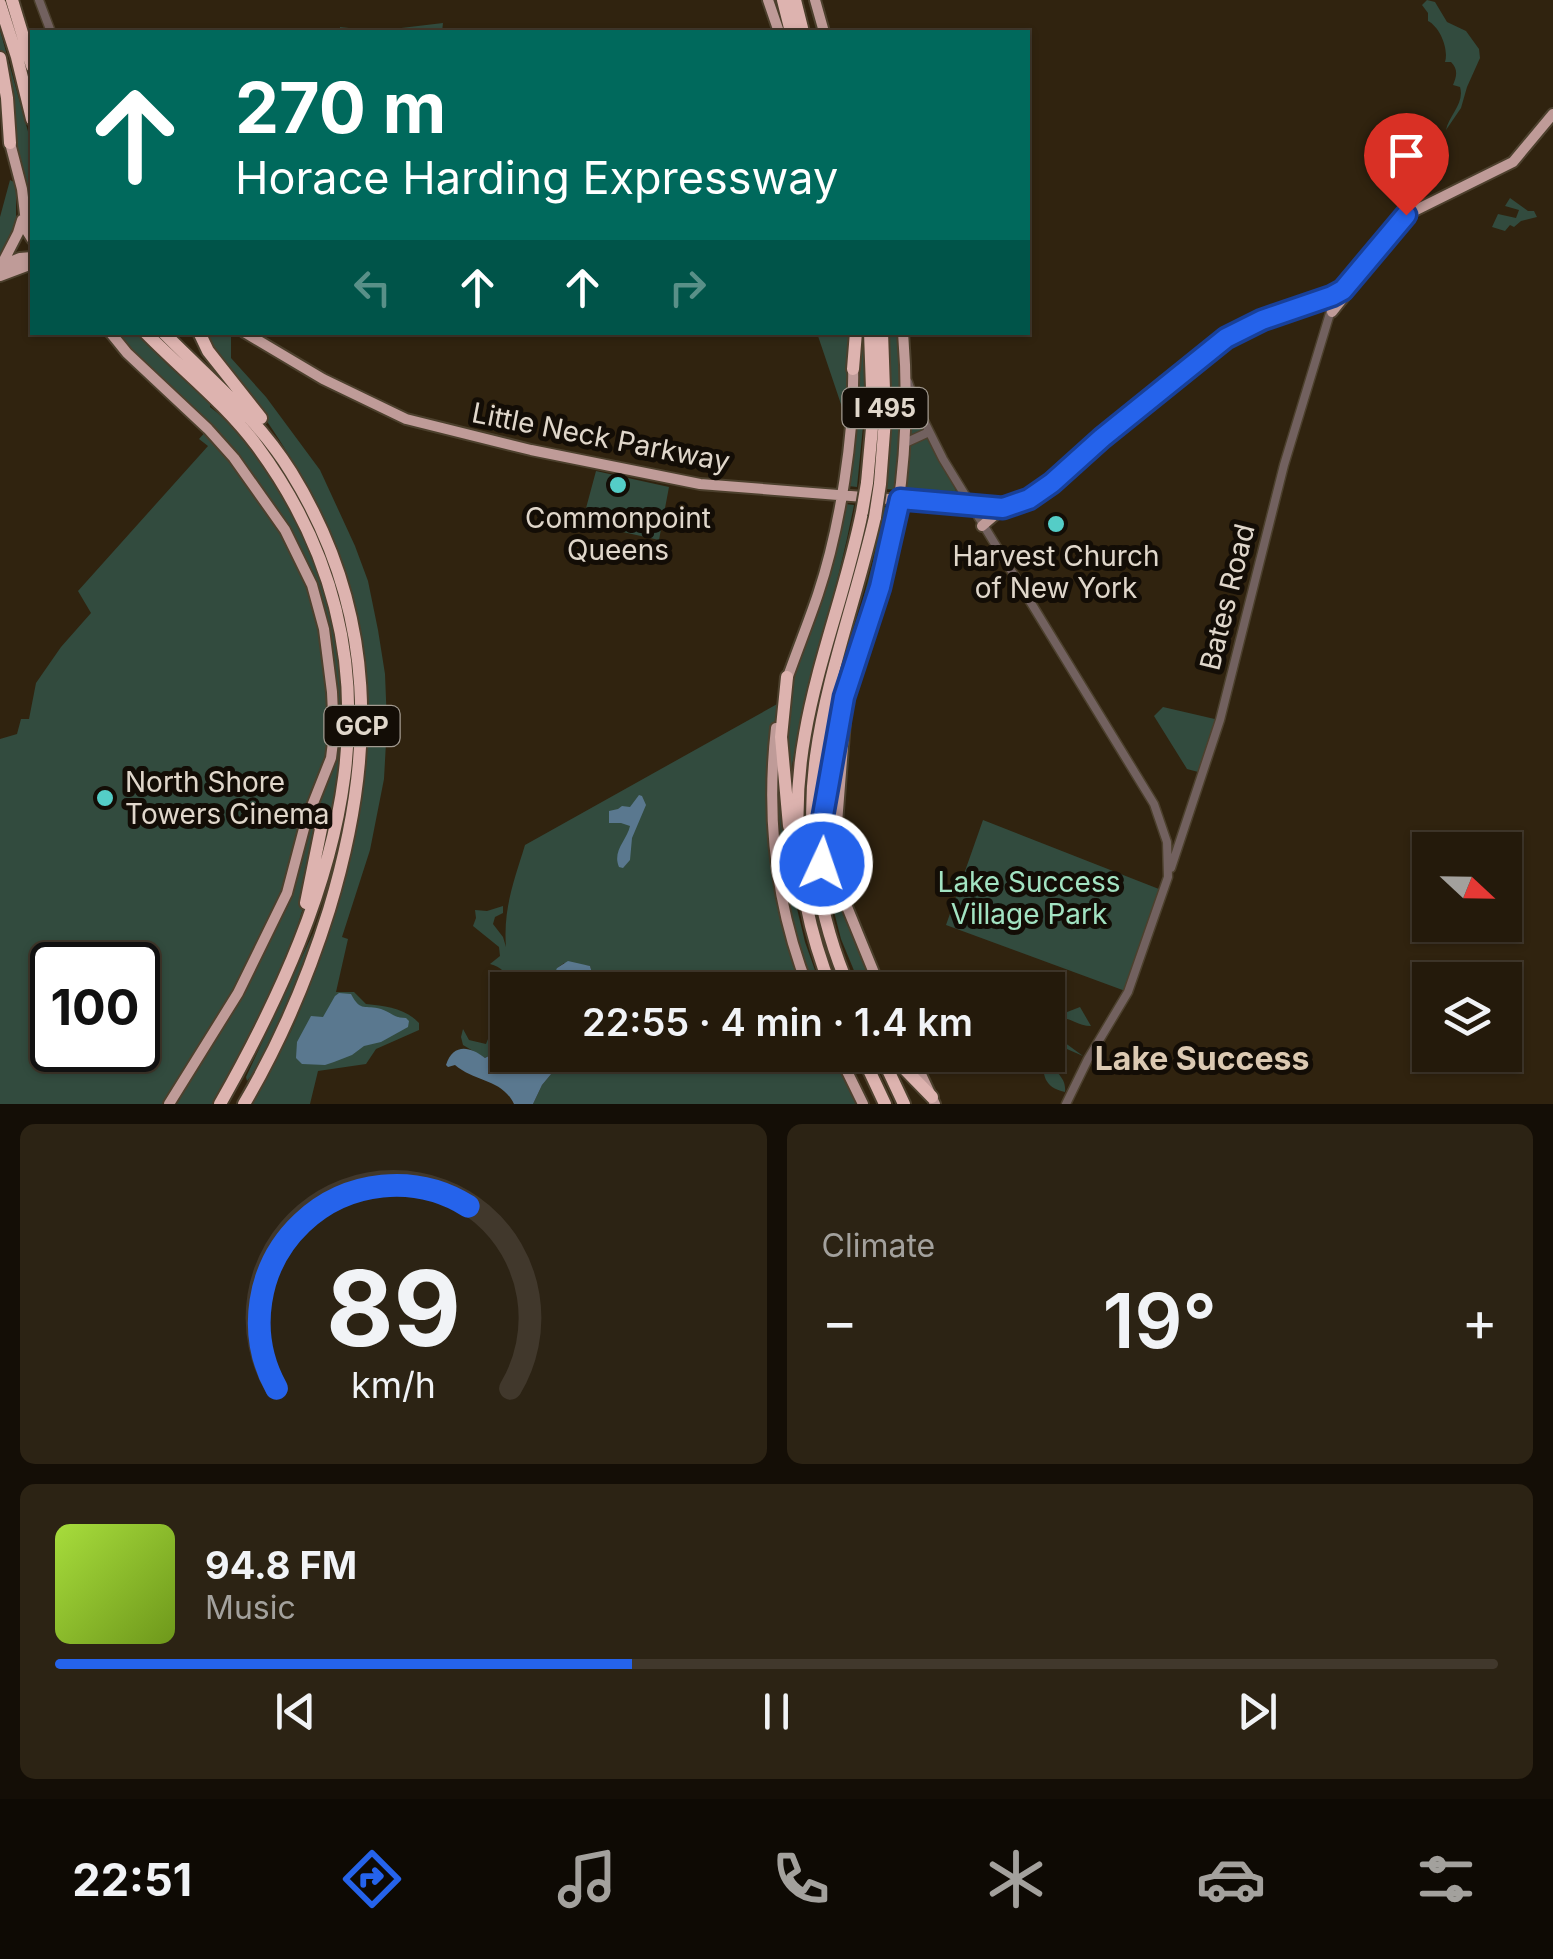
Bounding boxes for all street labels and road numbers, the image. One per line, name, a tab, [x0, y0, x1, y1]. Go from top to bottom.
road number: I 495	[842, 388, 928, 428]
street label: Little Neck Parkway	[469, 395, 733, 479]
street label: Bates Road	[1192, 520, 1262, 674]
road number: GCP	[324, 706, 400, 746]

